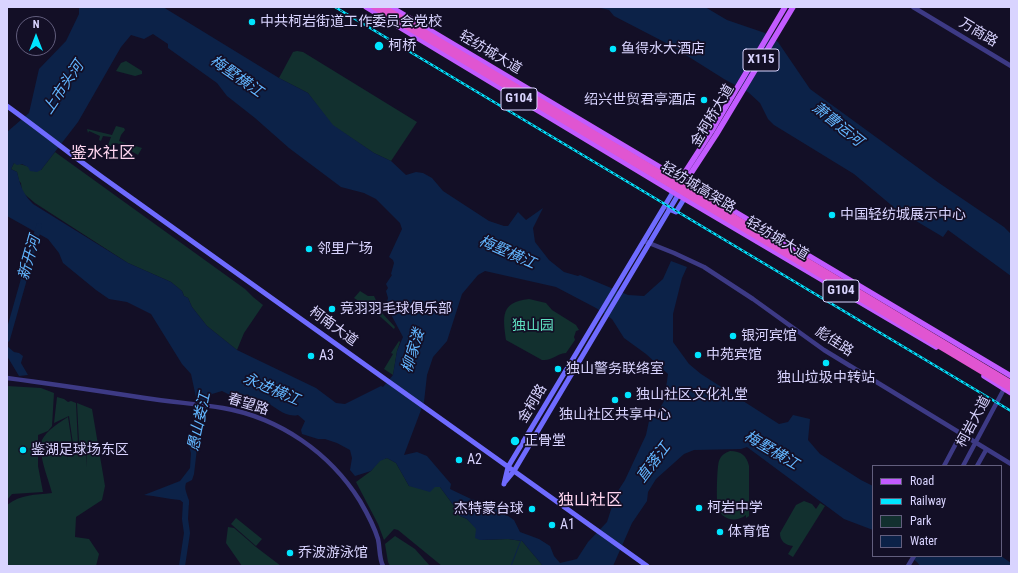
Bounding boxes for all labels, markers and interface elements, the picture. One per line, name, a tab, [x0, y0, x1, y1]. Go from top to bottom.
place label: 中共柯岩街道工作委员会党校	[260, 14, 442, 30]
street label: 万商路	[956, 15, 1000, 51]
north arrow	[16, 16, 56, 56]
marker: 中共柯岩街道工作委员会党校	[247, 17, 257, 27]
text: N	[33, 18, 39, 31]
street label: 轻纺城大道	[456, 28, 524, 78]
place label: 柯桥	[388, 38, 416, 54]
marker: 柯桥	[373, 40, 385, 52]
place label: 鱼得水大酒店	[621, 41, 705, 57]
marker: 鱼得水大酒店	[608, 44, 618, 54]
road number: X115	[743, 49, 779, 71]
water label: 梅墅横江	[206, 52, 266, 102]
water label: 上市头河	[40, 58, 88, 118]
street label: 金柯桥大道	[688, 82, 738, 150]
road number: G104	[501, 88, 537, 110]
place label: 绍兴世贸君亭酒店	[584, 92, 696, 108]
marker: 绍兴世贸君亭酒店	[699, 95, 709, 105]
water label: 萧曹运河	[808, 99, 866, 151]
district label: 鉴水社区	[71, 144, 135, 164]
street label: 轻纺城高架路	[658, 159, 738, 217]
place label: 中国轻纺城展示中心	[840, 207, 966, 223]
marker: 中国轻纺城展示中心	[827, 210, 837, 220]
street label: 轻纺城大道	[743, 214, 811, 264]
water label: 梅墅横江	[476, 233, 538, 273]
water label: 新开河	[15, 234, 45, 282]
place label: 邻里广场	[317, 241, 373, 257]
marker: 邻里广场	[304, 244, 314, 254]
road number: G104	[823, 280, 859, 302]
place label: 竞羽羽毛球俱乐部	[340, 301, 452, 317]
street label: 柯南大道	[305, 304, 361, 350]
marker: 竞羽羽毛球俱乐部	[327, 304, 337, 314]
park label: 独山园	[512, 318, 554, 334]
street label: 彪佳路	[812, 324, 856, 360]
water label: 柳家溇	[399, 327, 429, 375]
place label: 银河宾馆	[741, 328, 797, 344]
marker: 银河宾馆	[728, 331, 738, 341]
place label: 中苑宾馆	[706, 347, 762, 363]
place label: A3	[319, 348, 334, 364]
marker: 中苑宾馆	[693, 350, 703, 360]
marker: A3	[306, 351, 316, 361]
marker: 独山垃圾中转站	[821, 358, 831, 368]
place label: 独山警务联络室	[566, 361, 664, 377]
marker: 独山警务联络室	[553, 364, 563, 374]
water label: 永进横江	[240, 370, 302, 410]
place label: 独山垃圾中转站	[777, 370, 875, 386]
street label: 金柯路	[515, 382, 551, 426]
place label: 独山社区文化礼堂	[636, 387, 748, 403]
marker: 独山社区文化礼堂	[623, 390, 633, 400]
water label: 愚山娄江	[185, 391, 215, 453]
street label: 春望路	[225, 391, 271, 419]
street label: 柯岩大道	[953, 393, 995, 451]
marker: 独山社区共享中心	[610, 395, 620, 405]
place label: 独山社区共享中心	[559, 407, 671, 423]
water label: 梅墅横江	[741, 428, 801, 474]
place label: 正骨堂	[524, 433, 566, 449]
marker: 正骨堂	[509, 435, 521, 447]
water label: 直落江	[633, 440, 675, 486]
place label: 鉴湖足球场东区	[31, 442, 129, 458]
marker: 鉴湖足球场东区	[18, 445, 28, 455]
place label: A2	[467, 452, 482, 468]
marker: A2	[454, 455, 464, 465]
legend	[872, 465, 1002, 557]
text: Road	[910, 474, 934, 488]
district label: 独山社区	[558, 491, 622, 511]
text: Railway	[910, 494, 946, 508]
place label: 柯岩中学	[707, 500, 763, 516]
place label: 杰特蒙台球	[454, 501, 524, 517]
marker: 柯岩中学	[694, 503, 704, 513]
marker: 杰特蒙台球	[527, 504, 537, 514]
text: Park	[910, 514, 931, 528]
place label: A1	[560, 517, 575, 533]
marker: A1	[547, 520, 557, 530]
place label: 体育馆	[728, 524, 770, 540]
marker: 体育馆	[715, 527, 725, 537]
text: Water	[910, 534, 938, 548]
place label: 乔波游泳馆	[298, 545, 368, 561]
marker: 乔波游泳馆	[285, 548, 295, 558]

